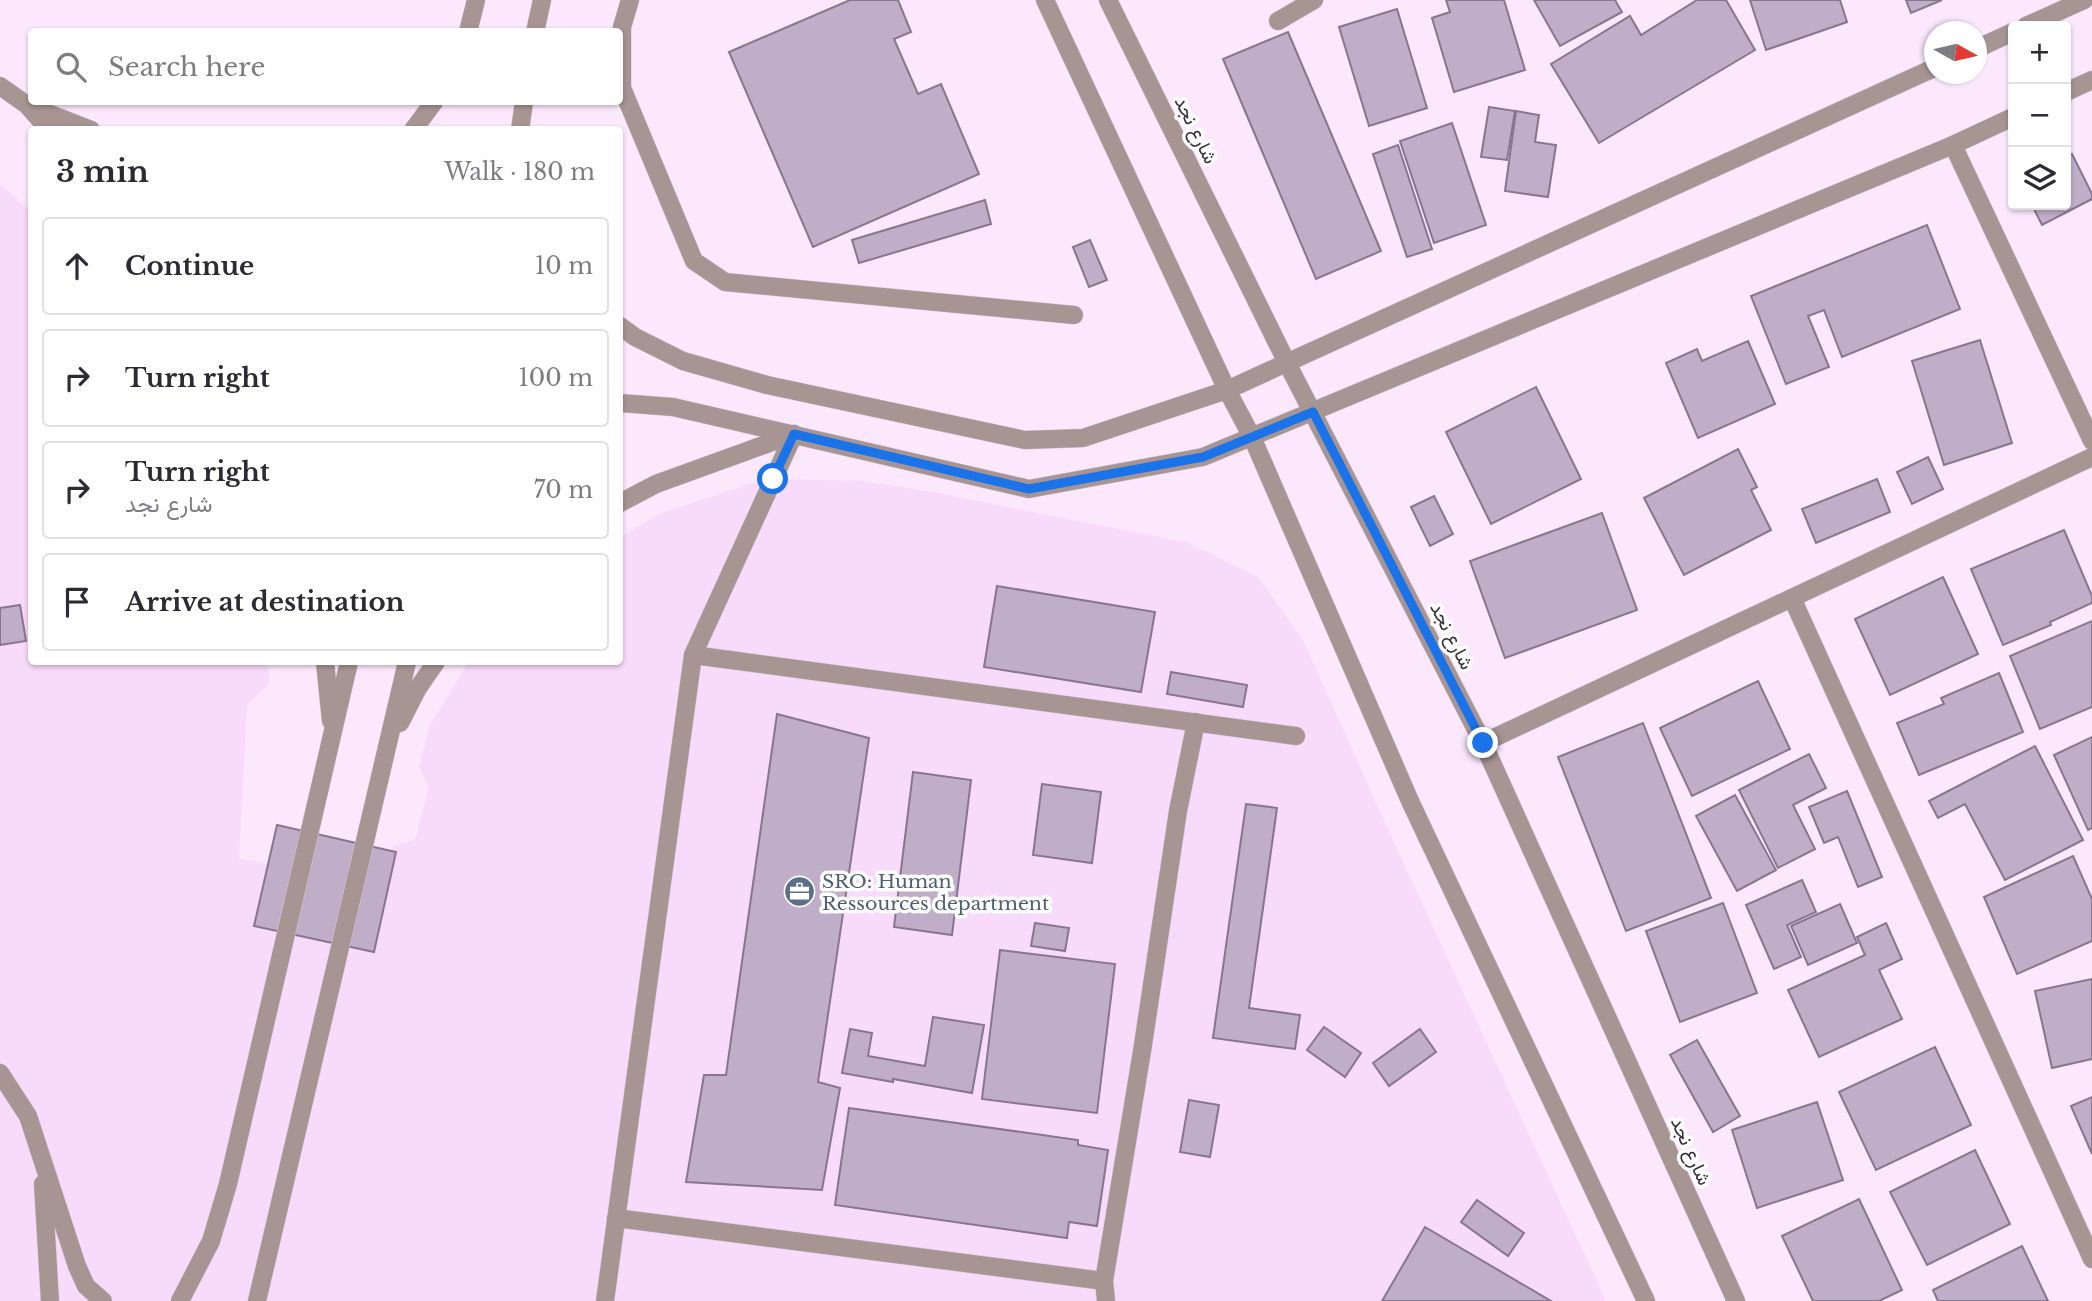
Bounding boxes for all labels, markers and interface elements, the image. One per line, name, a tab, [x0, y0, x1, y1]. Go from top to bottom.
north arrow	[1924, 21, 1987, 84]
map controls	[2008, 21, 2071, 210]
button: +	[2008, 21, 2071, 84]
search box	[28, 28, 623, 105]
icon: search	[52, 48, 90, 86]
text: Search here	[108, 51, 265, 83]
button: −	[2008, 84, 2071, 147]
street label: شارع نجد	[1169, 93, 1222, 168]
button: layers	[2008, 147, 2071, 210]
text: 3 min	[56, 153, 149, 190]
text: Walk · 180 m	[444, 158, 595, 186]
icon: ahead	[58, 247, 96, 285]
text: Continue	[125, 250, 254, 282]
text: 10 m	[535, 252, 593, 280]
icon: right	[58, 359, 96, 397]
text: Turn right	[125, 362, 270, 394]
text: 100 m	[519, 364, 593, 392]
text: Turn right	[125, 456, 270, 488]
route start	[757, 463, 788, 494]
icon: right	[58, 471, 96, 509]
text: 70 m	[534, 476, 593, 504]
text: شارع نجد	[125, 490, 212, 518]
icon: arrive	[58, 583, 96, 621]
text: Arrive at destination	[125, 586, 405, 618]
street label: شارع نجد	[1424, 599, 1479, 674]
route end	[1467, 727, 1498, 758]
place label: SRO: Human Ressources department	[822, 870, 1050, 915]
office icon: SRO: Human Ressources department	[782, 875, 816, 909]
street label: شارع نجد	[1665, 1113, 1716, 1189]

